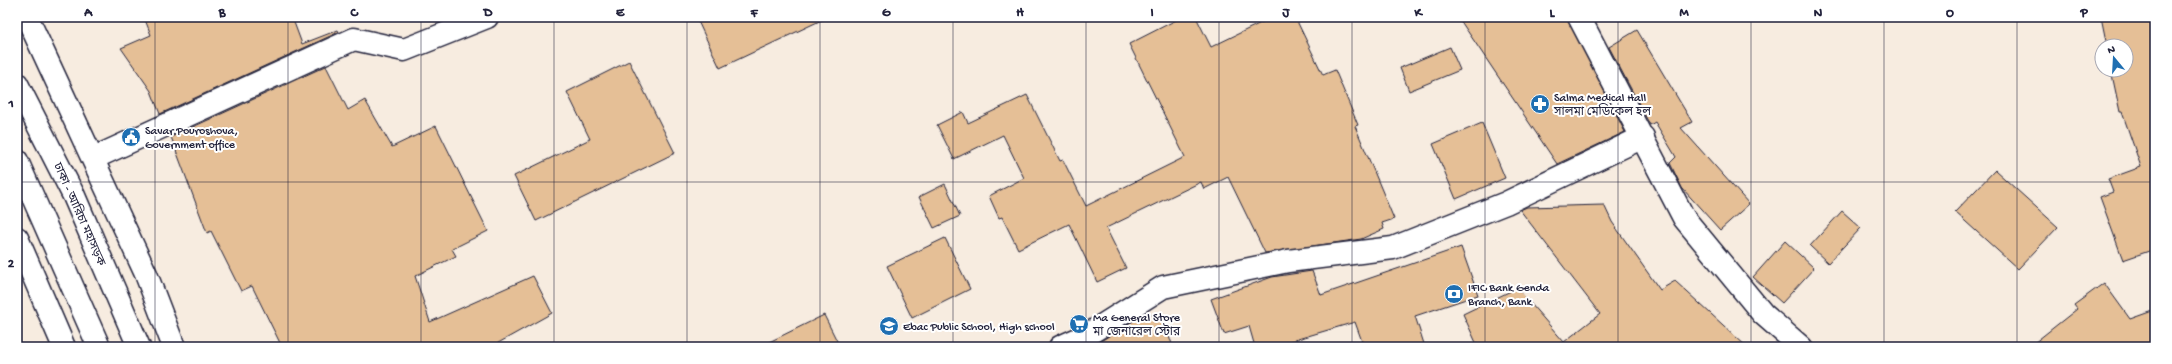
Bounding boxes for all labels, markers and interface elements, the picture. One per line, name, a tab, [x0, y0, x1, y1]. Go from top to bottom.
text: A	[83, 6, 93, 21]
text: B	[218, 6, 227, 21]
text: C	[349, 6, 359, 21]
text: D	[483, 6, 493, 21]
text: E	[616, 6, 625, 21]
text: F	[750, 6, 759, 21]
text: G	[882, 6, 891, 21]
text: H	[1016, 6, 1024, 21]
text: I	[1150, 6, 1154, 21]
text: J	[1282, 6, 1291, 21]
text: K	[1413, 6, 1423, 21]
text: L	[1550, 6, 1556, 21]
text: M	[1679, 6, 1689, 21]
text: N	[1814, 6, 1823, 21]
text: O	[1946, 6, 1954, 21]
text: P	[2079, 6, 2088, 21]
north arrow	[2094, 38, 2134, 78]
text: N	[2106, 44, 2117, 57]
place label: Salma Medical Hall সালমা মেডিকেল হল	[1553, 92, 1651, 120]
pharmacy icon: Salma Medical Hall সালমা মেডিকেল হল	[1529, 93, 1551, 115]
text: 1	[7, 97, 14, 112]
place label: Savar Pouroshova, Government office	[145, 125, 238, 153]
public building icon: Savar Pouroshova, Government office	[120, 126, 142, 148]
street label: ঢাকা - আরিচা মহাসড়ক	[49, 159, 110, 269]
text: 2	[8, 257, 15, 272]
place label: IFIC Bank Genda Branch, Bank	[1467, 282, 1549, 310]
bank icon: IFIC Bank Genda Branch, Bank	[1443, 283, 1465, 305]
place label: Ma General Store মা জেনারেল স্টোর	[1092, 312, 1181, 340]
supermarket icon: Ma General Store মা জেনারেল স্টোর	[1068, 313, 1090, 335]
school or university icon: Ebac Public School, High school	[878, 315, 900, 337]
place label: Ebac Public School, High school	[903, 321, 1055, 335]

